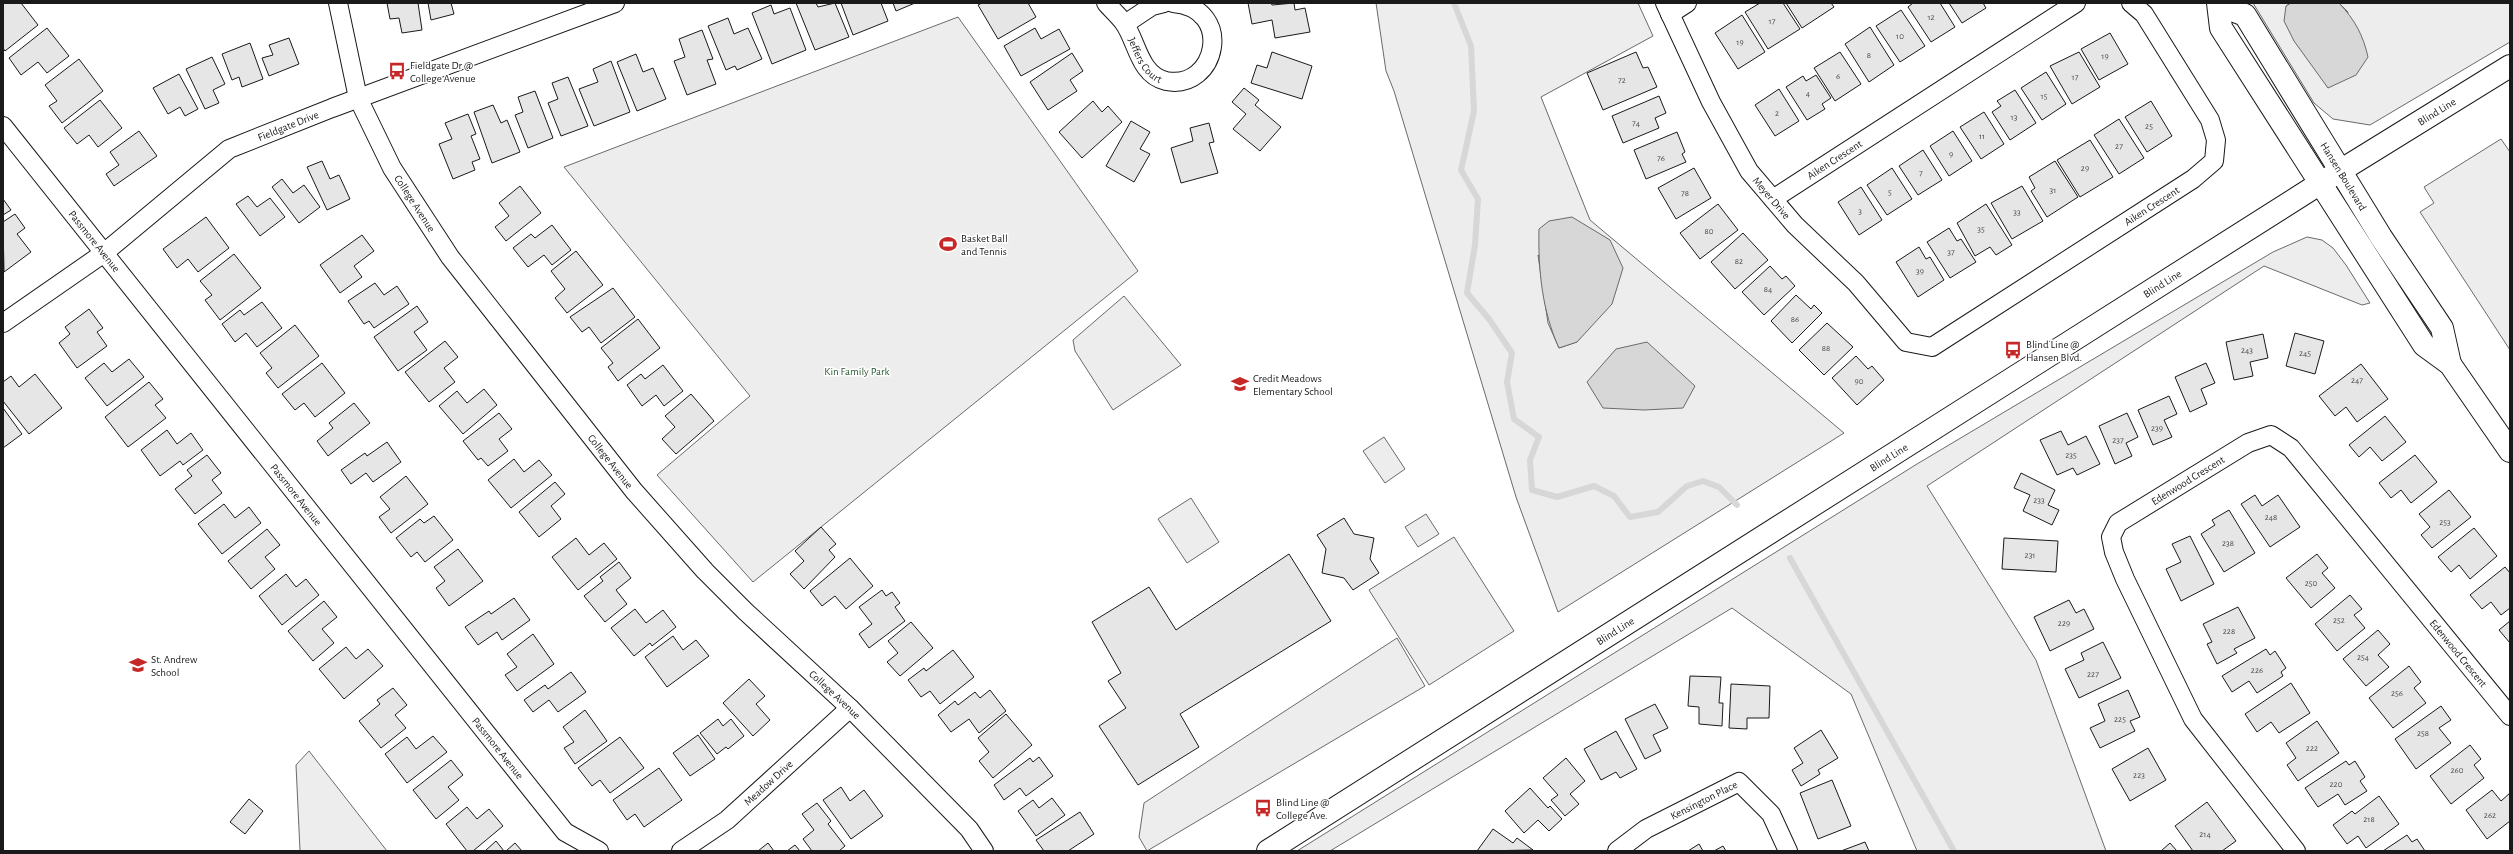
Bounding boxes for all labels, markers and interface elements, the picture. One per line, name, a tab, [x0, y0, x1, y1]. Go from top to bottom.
house number: 12	[1927, 13, 1935, 22]
house number: 17	[1769, 17, 1776, 26]
house number: 10	[1896, 32, 1904, 41]
street label: Jeffers Court	[1127, 36, 1164, 85]
house number: 19	[1736, 38, 1744, 47]
house number: 8	[1867, 51, 1871, 60]
house number: 19	[2101, 52, 2109, 61]
place label: Fieldgate Dr @ College Avenue	[410, 60, 476, 84]
bus stop icon: Fieldgate Dr @ College Avenue	[387, 61, 407, 81]
house number: 6	[1836, 72, 1840, 81]
house number: 17	[2072, 73, 2079, 82]
house number: 72	[1618, 76, 1626, 85]
house number: 4	[1806, 89, 1811, 98]
house number: 15	[2041, 92, 2048, 101]
street label: Blind Line	[2416, 95, 2458, 127]
street label: Fieldgate Drive	[256, 108, 320, 143]
house number: 2	[1775, 109, 1779, 118]
house number: 13	[2011, 113, 2018, 122]
house number: 74	[1632, 119, 1641, 128]
house number: 25	[2145, 122, 2153, 131]
house number: 11	[1979, 132, 1985, 141]
street label: Aiken Crescent	[1805, 137, 1864, 181]
street label: Hansen Boulevard	[2319, 140, 2369, 213]
house number: 27	[2115, 142, 2123, 151]
house number: 9	[1949, 150, 1953, 159]
house number: 76	[1657, 154, 1665, 163]
house number: 29	[2081, 164, 2089, 173]
house number: 7	[1919, 169, 1923, 178]
street label: College Avenue	[392, 173, 438, 234]
street label: Meyer Drive	[1751, 175, 1793, 221]
street label: Aiken Crescent	[2122, 184, 2182, 227]
house number: 31	[2050, 186, 2056, 195]
house number: 5	[1888, 188, 1892, 197]
house number: 78	[1681, 189, 1689, 198]
house number: 3	[1858, 207, 1862, 216]
street label: Passmore Avenue	[67, 208, 122, 274]
house number: 33	[2013, 208, 2021, 217]
house number: 35	[1977, 225, 1985, 234]
house number: 80	[1704, 227, 1714, 236]
place label: Basket Ball and Tennis	[961, 233, 1008, 257]
sports icon: Basket Ball and Tennis	[938, 234, 958, 254]
house number: 37	[1947, 248, 1955, 257]
house number: 82	[1735, 257, 1743, 266]
house number: 39	[1916, 267, 1924, 276]
street label: Blind Line	[2141, 268, 2183, 300]
house number: 84	[1764, 285, 1773, 294]
house number: 86	[1791, 315, 1799, 324]
place label: Blind Line @ Hansen Blvd.	[2026, 339, 2082, 363]
bus stop icon: Blind Line @ Hansen Blvd.	[2003, 340, 2023, 360]
house number: 88	[1822, 344, 1830, 353]
house number: 243	[2241, 346, 2253, 355]
house number: 245	[2299, 349, 2311, 358]
park label: Kin Family Park	[824, 366, 890, 377]
place label: Credit Meadows Elementary School	[1253, 373, 1333, 397]
school or university icon: Credit Meadows Elementary School	[1230, 374, 1250, 394]
house number: 247	[2351, 376, 2363, 385]
house number: 90	[1855, 377, 1864, 386]
house number: 239	[2151, 424, 2163, 433]
street label: College Avenue	[586, 432, 635, 490]
house number: 237	[2112, 436, 2124, 445]
street label: Blind Line	[1868, 441, 1909, 473]
house number: 235	[2065, 451, 2077, 460]
street label: Edenwood Crescent	[2149, 453, 2227, 507]
street label: Passmore Avenue	[269, 462, 324, 527]
house number: 233	[2033, 496, 2045, 505]
house number: 248	[2265, 513, 2277, 522]
house number: 253	[2439, 518, 2451, 527]
house number: 238	[2222, 539, 2234, 548]
house number: 231	[2025, 551, 2035, 560]
house number: 250	[2305, 579, 2318, 588]
street label: Blind Line	[1594, 615, 1636, 647]
house number: 252	[2333, 616, 2345, 625]
street label: Edenwood Crescent	[2428, 617, 2490, 689]
house number: 229	[2058, 619, 2070, 628]
house number: 228	[2223, 627, 2235, 636]
house number: 254	[2357, 653, 2370, 662]
place label: St. Andrew School	[151, 654, 198, 678]
school or university icon: St. Andrew School	[128, 655, 148, 675]
house number: 226	[2251, 666, 2263, 675]
street label: College Avenue	[807, 668, 863, 721]
house number: 227	[2087, 670, 2099, 679]
house number: 256	[2391, 689, 2403, 698]
street label: Passmore Avenue	[470, 715, 526, 781]
house number: 225	[2114, 715, 2126, 724]
house number: 258	[2417, 729, 2429, 738]
house number: 222	[2306, 744, 2318, 753]
street label: Meadow Drive	[742, 758, 795, 807]
house number: 260	[2450, 766, 2464, 775]
house number: 223	[2133, 771, 2145, 780]
street label: Kensington Place	[1668, 778, 1739, 821]
house number: 220	[2330, 780, 2343, 789]
place label: Blind Line @ College Ave.	[1276, 797, 1329, 821]
bus stop icon: Blind Line @ College Ave.	[1253, 798, 1273, 818]
house number: 262	[2484, 811, 2496, 820]
house number: 218	[2363, 815, 2375, 824]
house number: 214	[2199, 830, 2211, 839]

